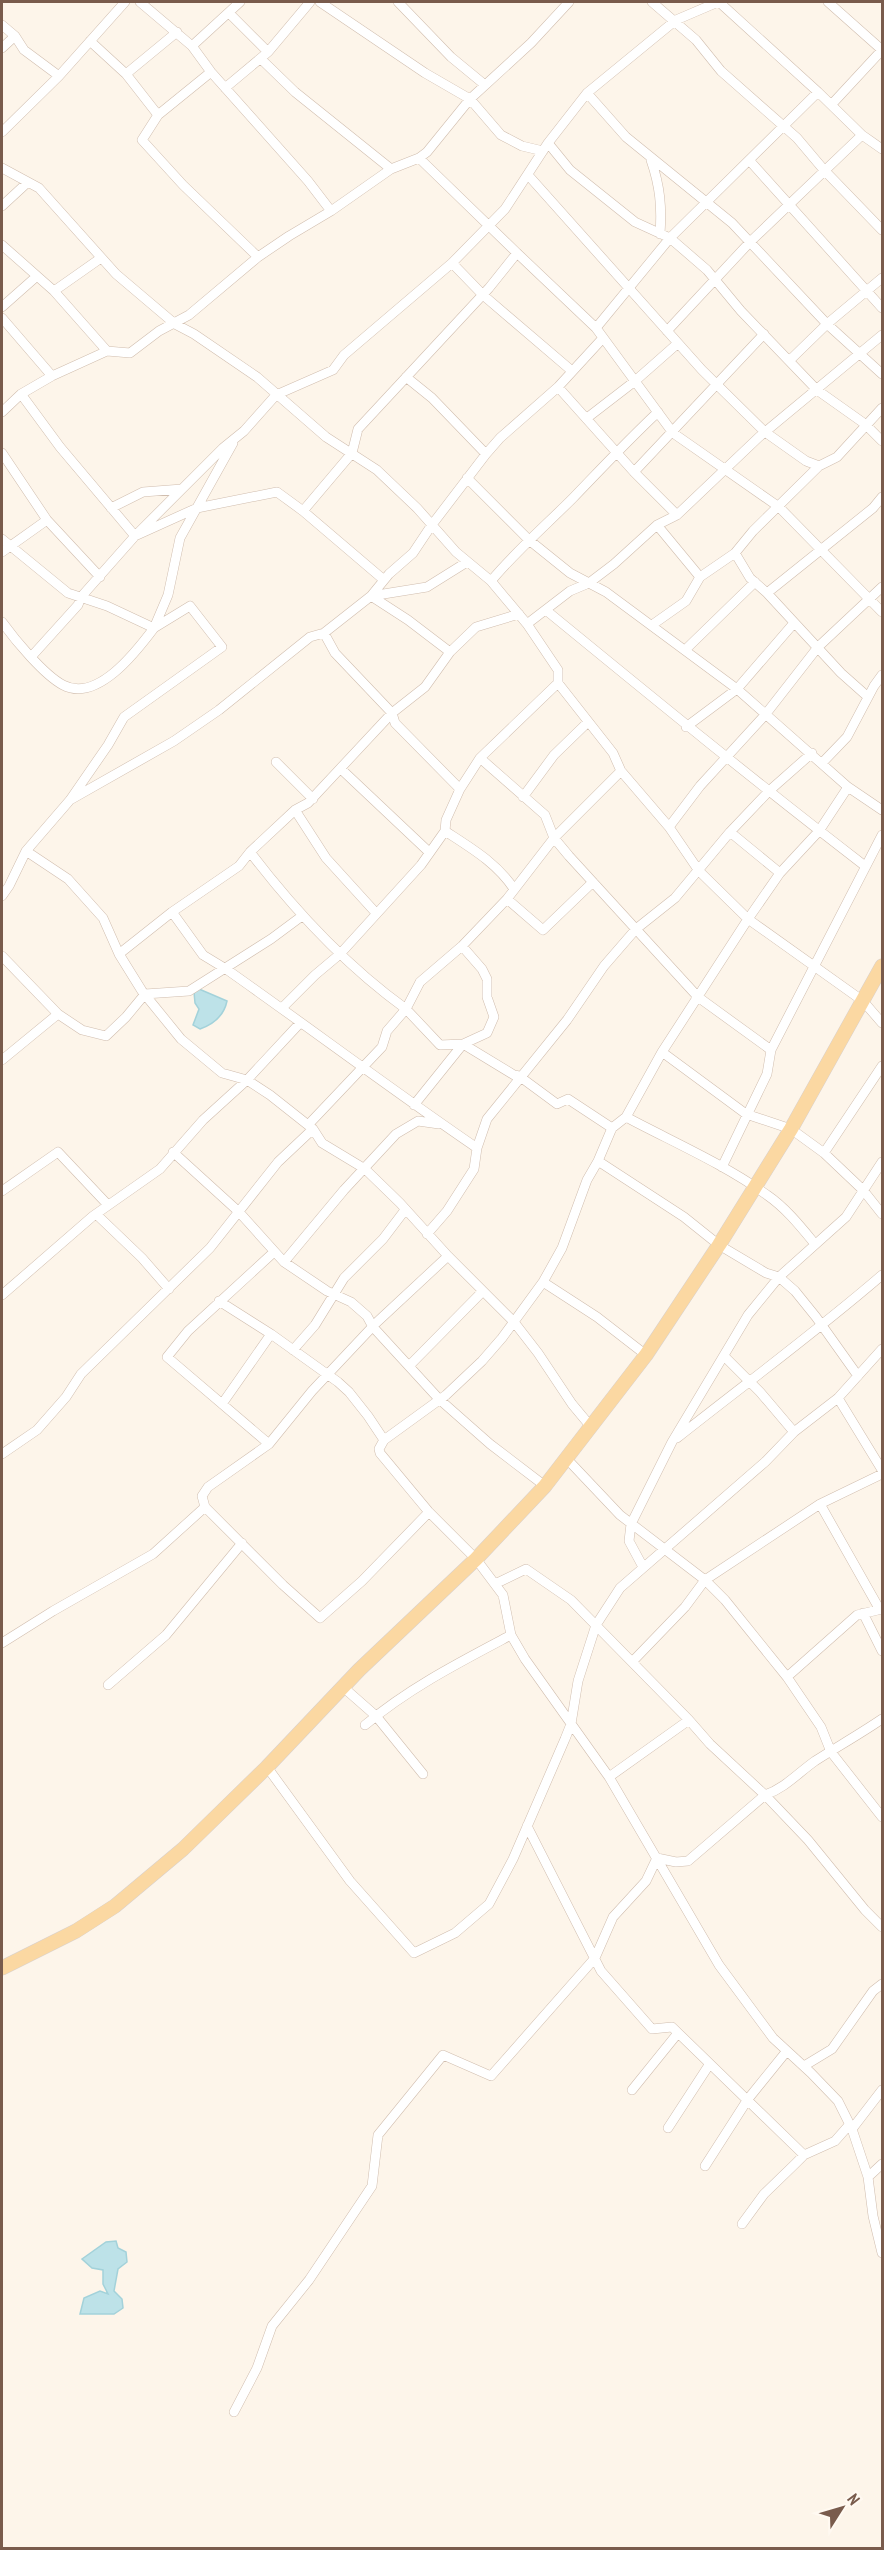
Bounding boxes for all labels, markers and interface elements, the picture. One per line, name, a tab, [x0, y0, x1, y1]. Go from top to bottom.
north arrow	[812, 2478, 872, 2538]
text: N	[843, 2490, 865, 2508]

